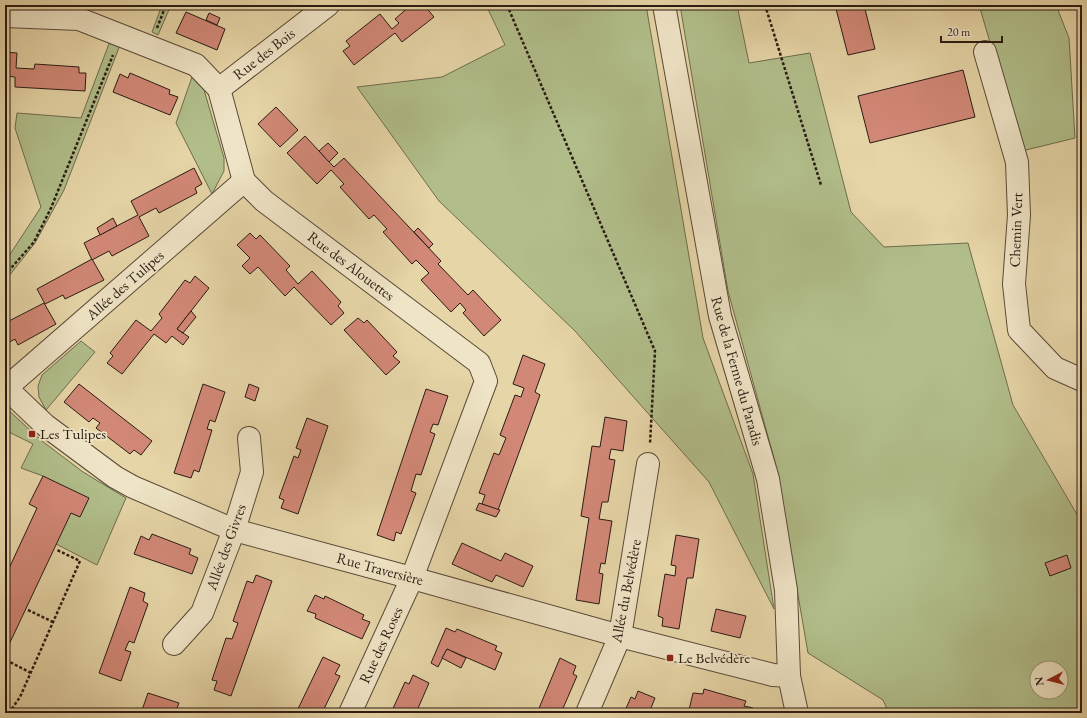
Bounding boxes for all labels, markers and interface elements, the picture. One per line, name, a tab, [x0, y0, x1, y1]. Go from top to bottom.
scale bar	[941, 18, 1002, 44]
street label: Rue des Bois	[229, 23, 299, 84]
text: 20 m	[947, 24, 971, 40]
street label: Chemin Vert	[1005, 192, 1026, 268]
street label: Rue des Alouettes	[304, 227, 399, 305]
street label: Allée des Tulipes	[81, 245, 168, 324]
street label: Rue de la Ferme du Paradis	[707, 294, 768, 448]
place label: Les Tulipes	[40, 424, 106, 443]
marker: Les Tulipes	[27, 429, 37, 439]
street label: Allée des Givres	[201, 501, 250, 593]
street label: Allée du Belvédère	[606, 537, 645, 645]
street label: Rue Traversière	[335, 548, 426, 589]
street label: Rue des Roses	[355, 603, 407, 686]
place label: Le Belvédère	[678, 648, 750, 667]
marker: Le Belvédère	[665, 653, 675, 663]
north arrow	[1029, 660, 1069, 700]
text: N	[1032, 676, 1047, 686]

